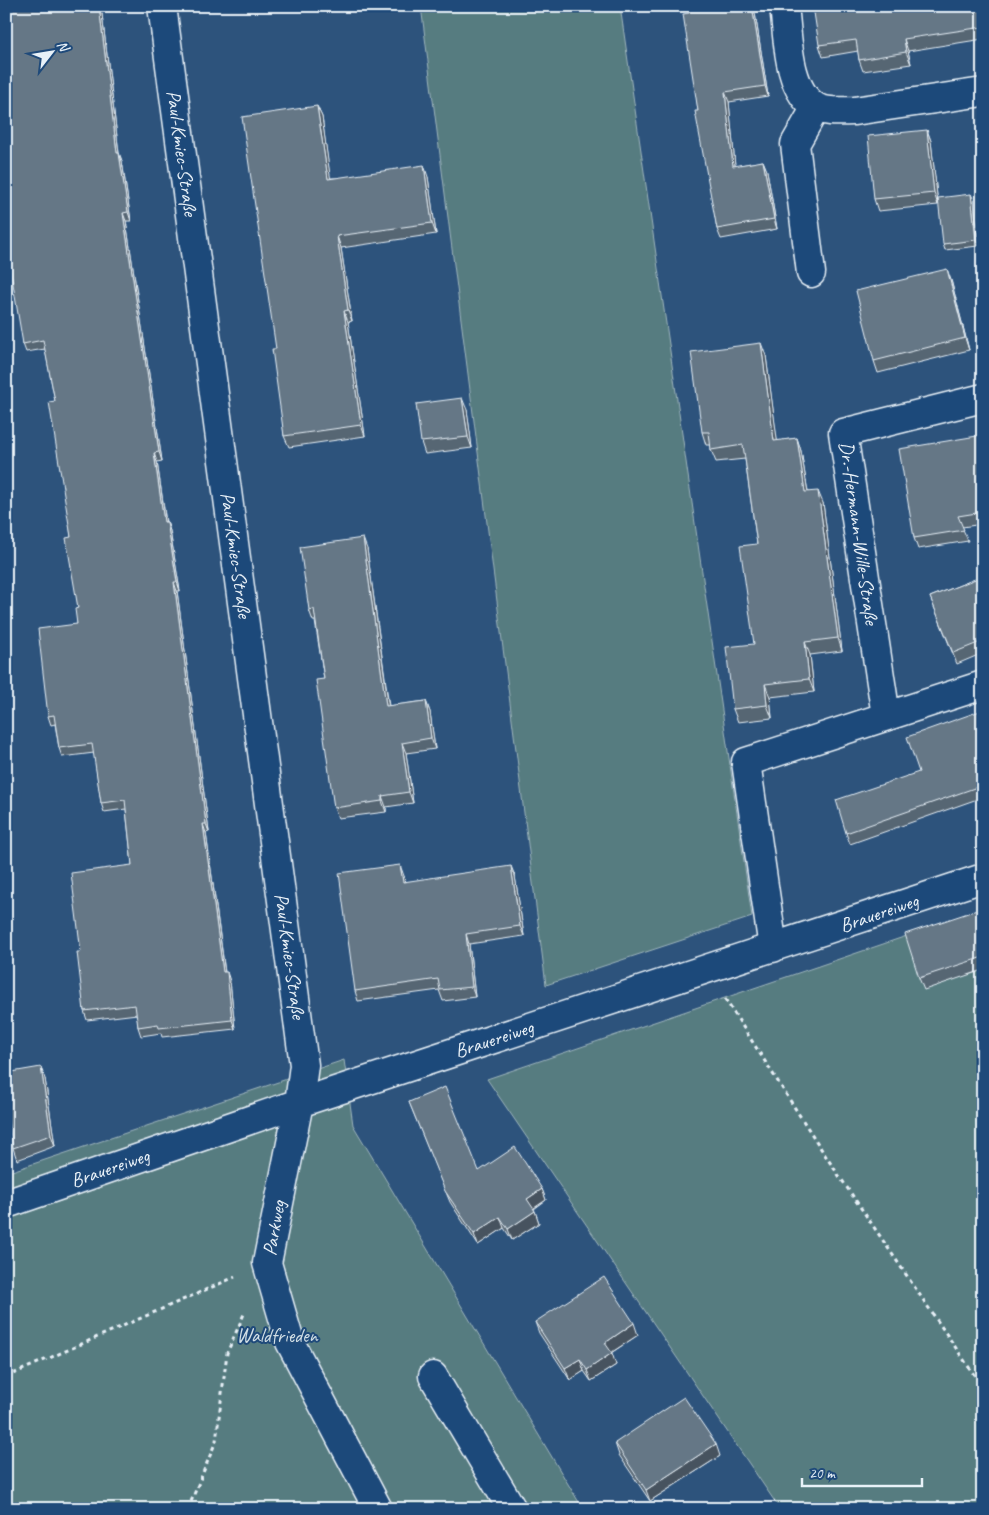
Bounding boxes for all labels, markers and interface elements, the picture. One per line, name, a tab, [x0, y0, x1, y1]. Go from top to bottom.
north arrow	[28, 28, 78, 78]
text: N	[53, 37, 73, 56]
street label: Paul-Kmiec-Straße	[161, 89, 203, 219]
street label: Dr.-Hermann-Wille-Straße	[834, 440, 884, 628]
street label: Paul-Kmiec-Straße	[215, 491, 257, 621]
street label: Brauereiweg	[836, 888, 922, 938]
street label: Paul-Kmiec-Straße	[269, 892, 311, 1022]
street label: Brauereiweg	[451, 1014, 537, 1063]
street label: Brauereiweg	[67, 1143, 153, 1193]
street label: Parkweg	[257, 1198, 291, 1258]
park label: Waldfrieden	[237, 1323, 318, 1348]
scale bar	[802, 1455, 922, 1487]
text: 20 m	[809, 1464, 836, 1483]

